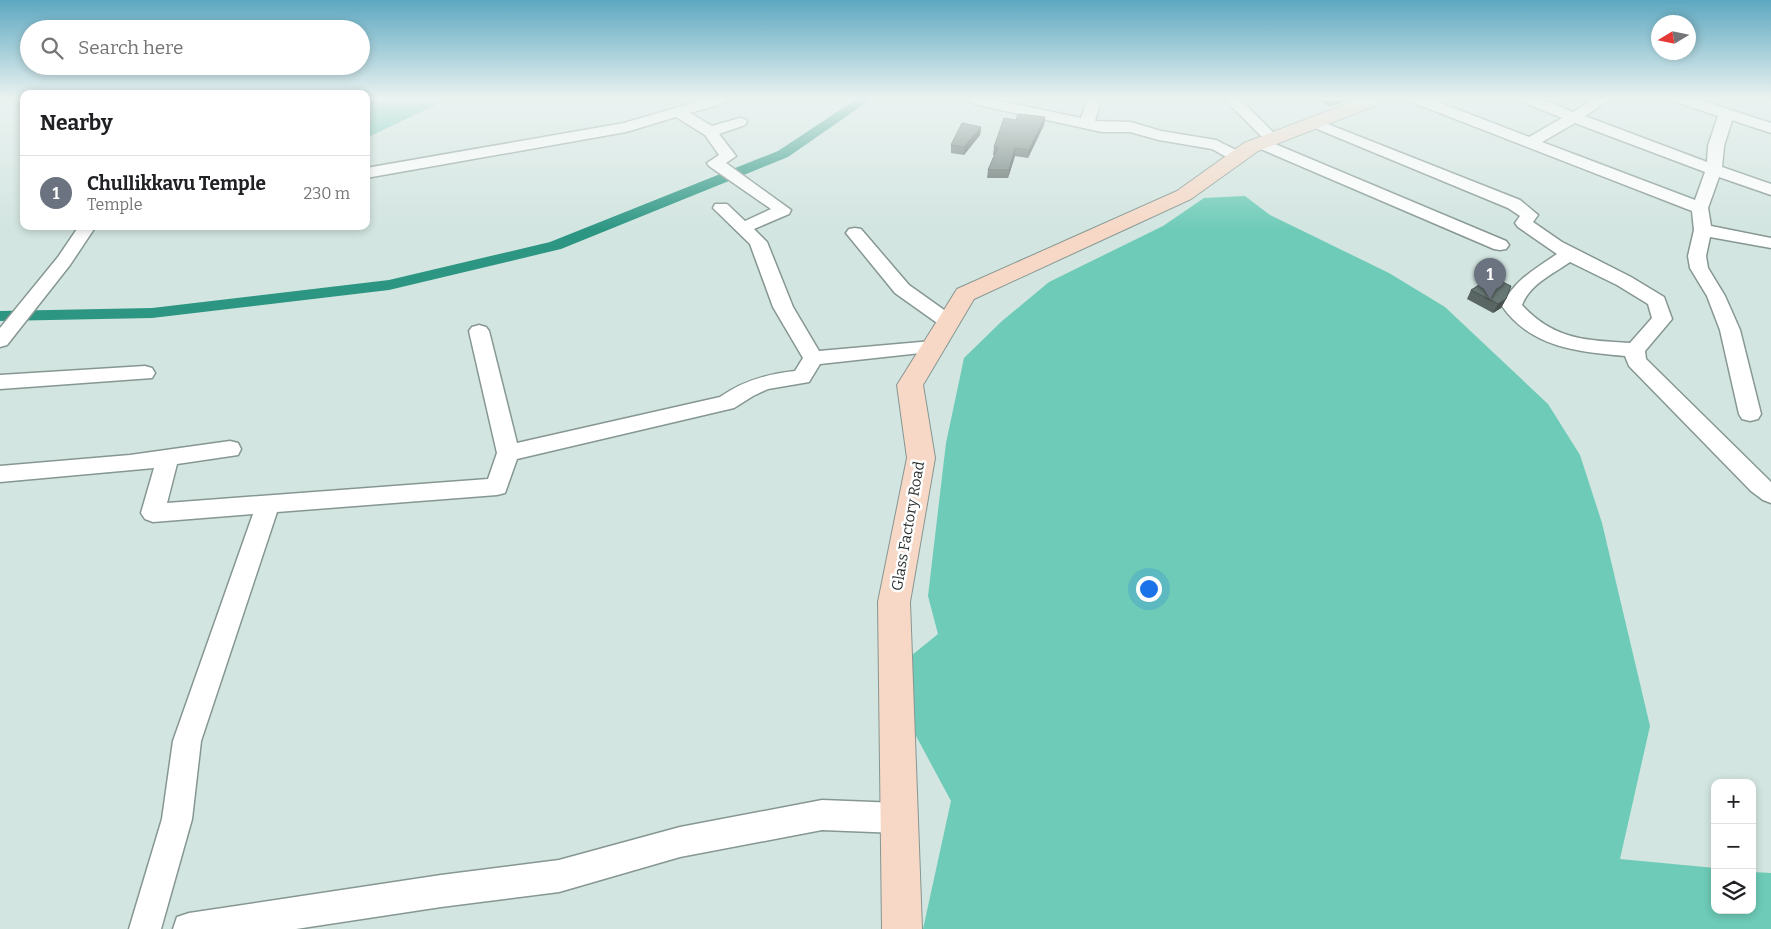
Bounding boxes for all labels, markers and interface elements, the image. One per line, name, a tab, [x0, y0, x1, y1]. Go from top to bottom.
north arrow	[1651, 15, 1696, 60]
search box	[20, 20, 370, 75]
icon: search	[38, 34, 66, 62]
text: Search here	[78, 36, 183, 59]
text: Nearby	[40, 110, 113, 136]
text: Chullikkavu Temple	[87, 172, 266, 195]
text: 1	[53, 184, 59, 203]
text: 230 m	[303, 184, 350, 203]
text: Temple	[87, 195, 142, 214]
pin: 1	[1474, 258, 1506, 299]
street label: Glass Factory Road	[888, 460, 928, 592]
your location	[1136, 576, 1162, 602]
map controls	[1711, 779, 1756, 914]
button: +	[1711, 779, 1756, 824]
button: −	[1711, 824, 1756, 869]
button: layers	[1711, 869, 1756, 914]

